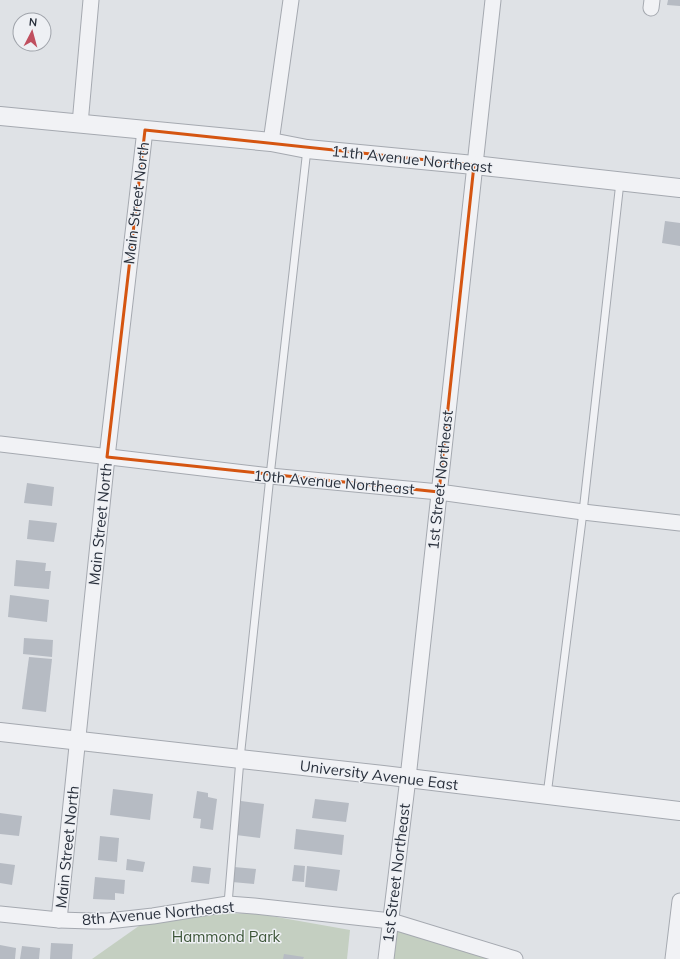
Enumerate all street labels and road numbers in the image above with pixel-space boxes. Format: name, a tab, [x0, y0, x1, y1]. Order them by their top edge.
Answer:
street label: Main Street North	[119, 141, 153, 265]
street label: 11th Avenue Northeast	[331, 141, 493, 177]
street label: 1st Street Northeast	[423, 409, 457, 551]
street label: Main Street North	[84, 462, 116, 586]
street label: 10th Avenue Northeast	[253, 465, 415, 499]
street label: University Avenue East	[299, 756, 459, 794]
street label: Main Street North	[51, 785, 83, 909]
street label: 1st Street Northeast	[378, 802, 414, 944]
street label: 8th Avenue Northeast	[81, 897, 235, 929]

